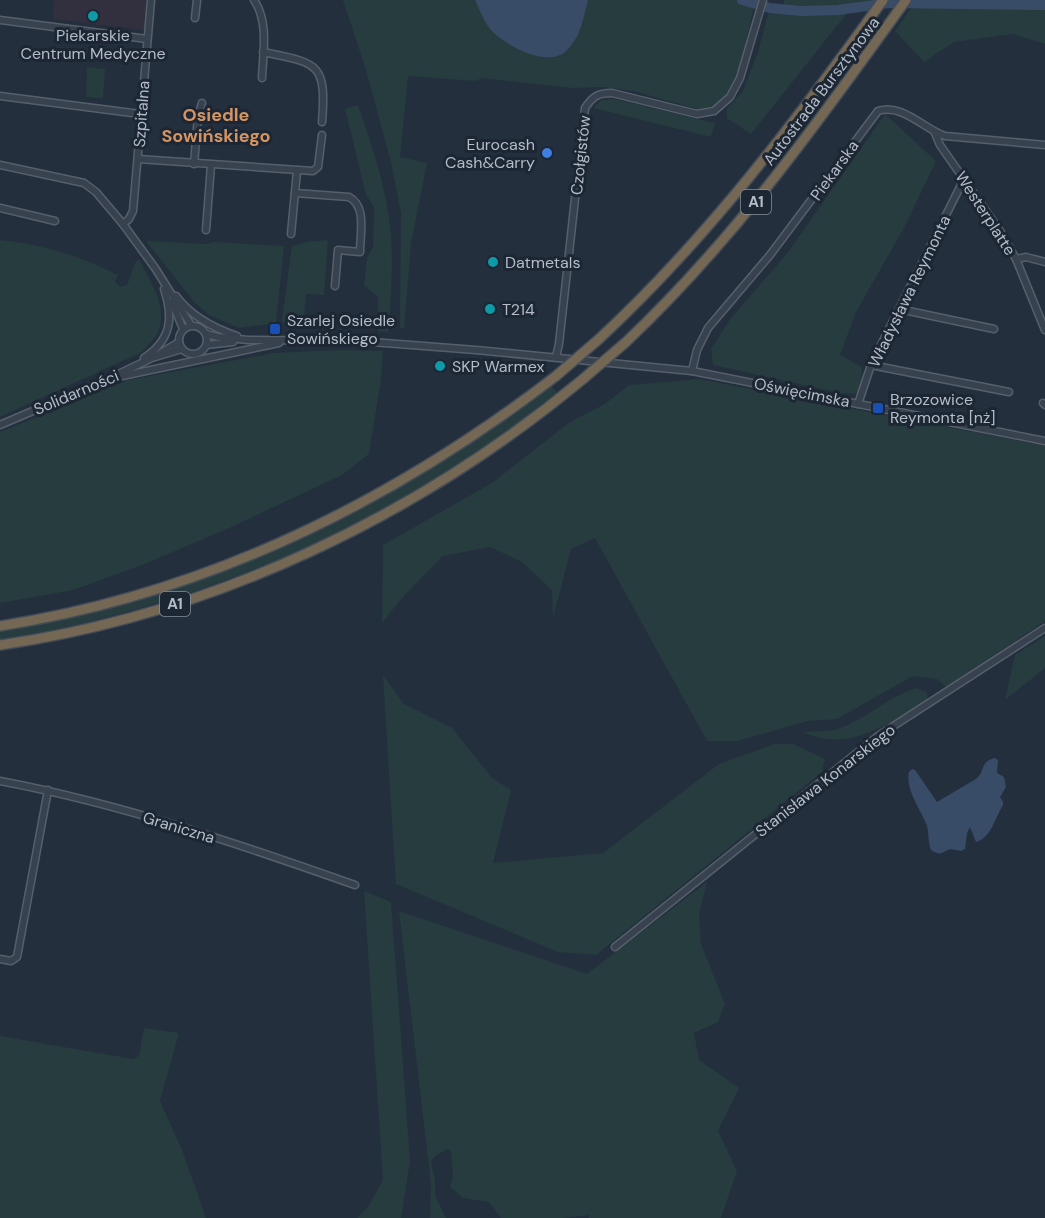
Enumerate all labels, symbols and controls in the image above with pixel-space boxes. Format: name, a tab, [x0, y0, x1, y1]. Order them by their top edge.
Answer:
marker: Piekarskie Centrum Medyczne	[86, 9, 100, 23]
street label: Autostrada Bursztynowa	[759, 13, 884, 170]
place label: Piekarskie Centrum Medyczne	[20, 25, 166, 64]
street label: Szpitalna	[129, 80, 154, 148]
district label: Osiedle Sowińskiego	[161, 103, 271, 148]
street label: Czołgistów	[566, 114, 595, 196]
place label: Eurocash Cash&Carry	[445, 134, 535, 173]
street label: Piekarska	[805, 136, 863, 205]
marker: Eurocash Cash&Carry	[540, 146, 554, 160]
street label: Westerplatte	[951, 167, 1021, 259]
road number: A1	[741, 190, 771, 214]
street label: Władysława Reymonta	[863, 212, 955, 371]
place label: Datmetals	[505, 252, 580, 273]
marker: Datmetals	[486, 255, 500, 269]
place label: T214	[502, 299, 535, 320]
marker: T214	[483, 302, 497, 316]
place label: Szarlej Osiedle Sowińskiego	[287, 310, 395, 349]
marker: Szarlej Osiedle Sowińskiego	[268, 322, 282, 336]
place label: SKP Warmex	[452, 356, 544, 377]
marker: SKP Warmex	[433, 359, 447, 373]
street label: Solidarności	[30, 365, 122, 420]
street label: Oświęcimska	[752, 373, 852, 412]
place label: Brzozowice Reymonta [nż]	[890, 389, 995, 428]
marker: Brzozowice Reymonta [nż]	[871, 401, 885, 415]
road number: A1	[160, 592, 190, 616]
street label: Stanisława Konarskiego	[751, 719, 900, 842]
street label: Graniczna	[140, 807, 217, 848]

